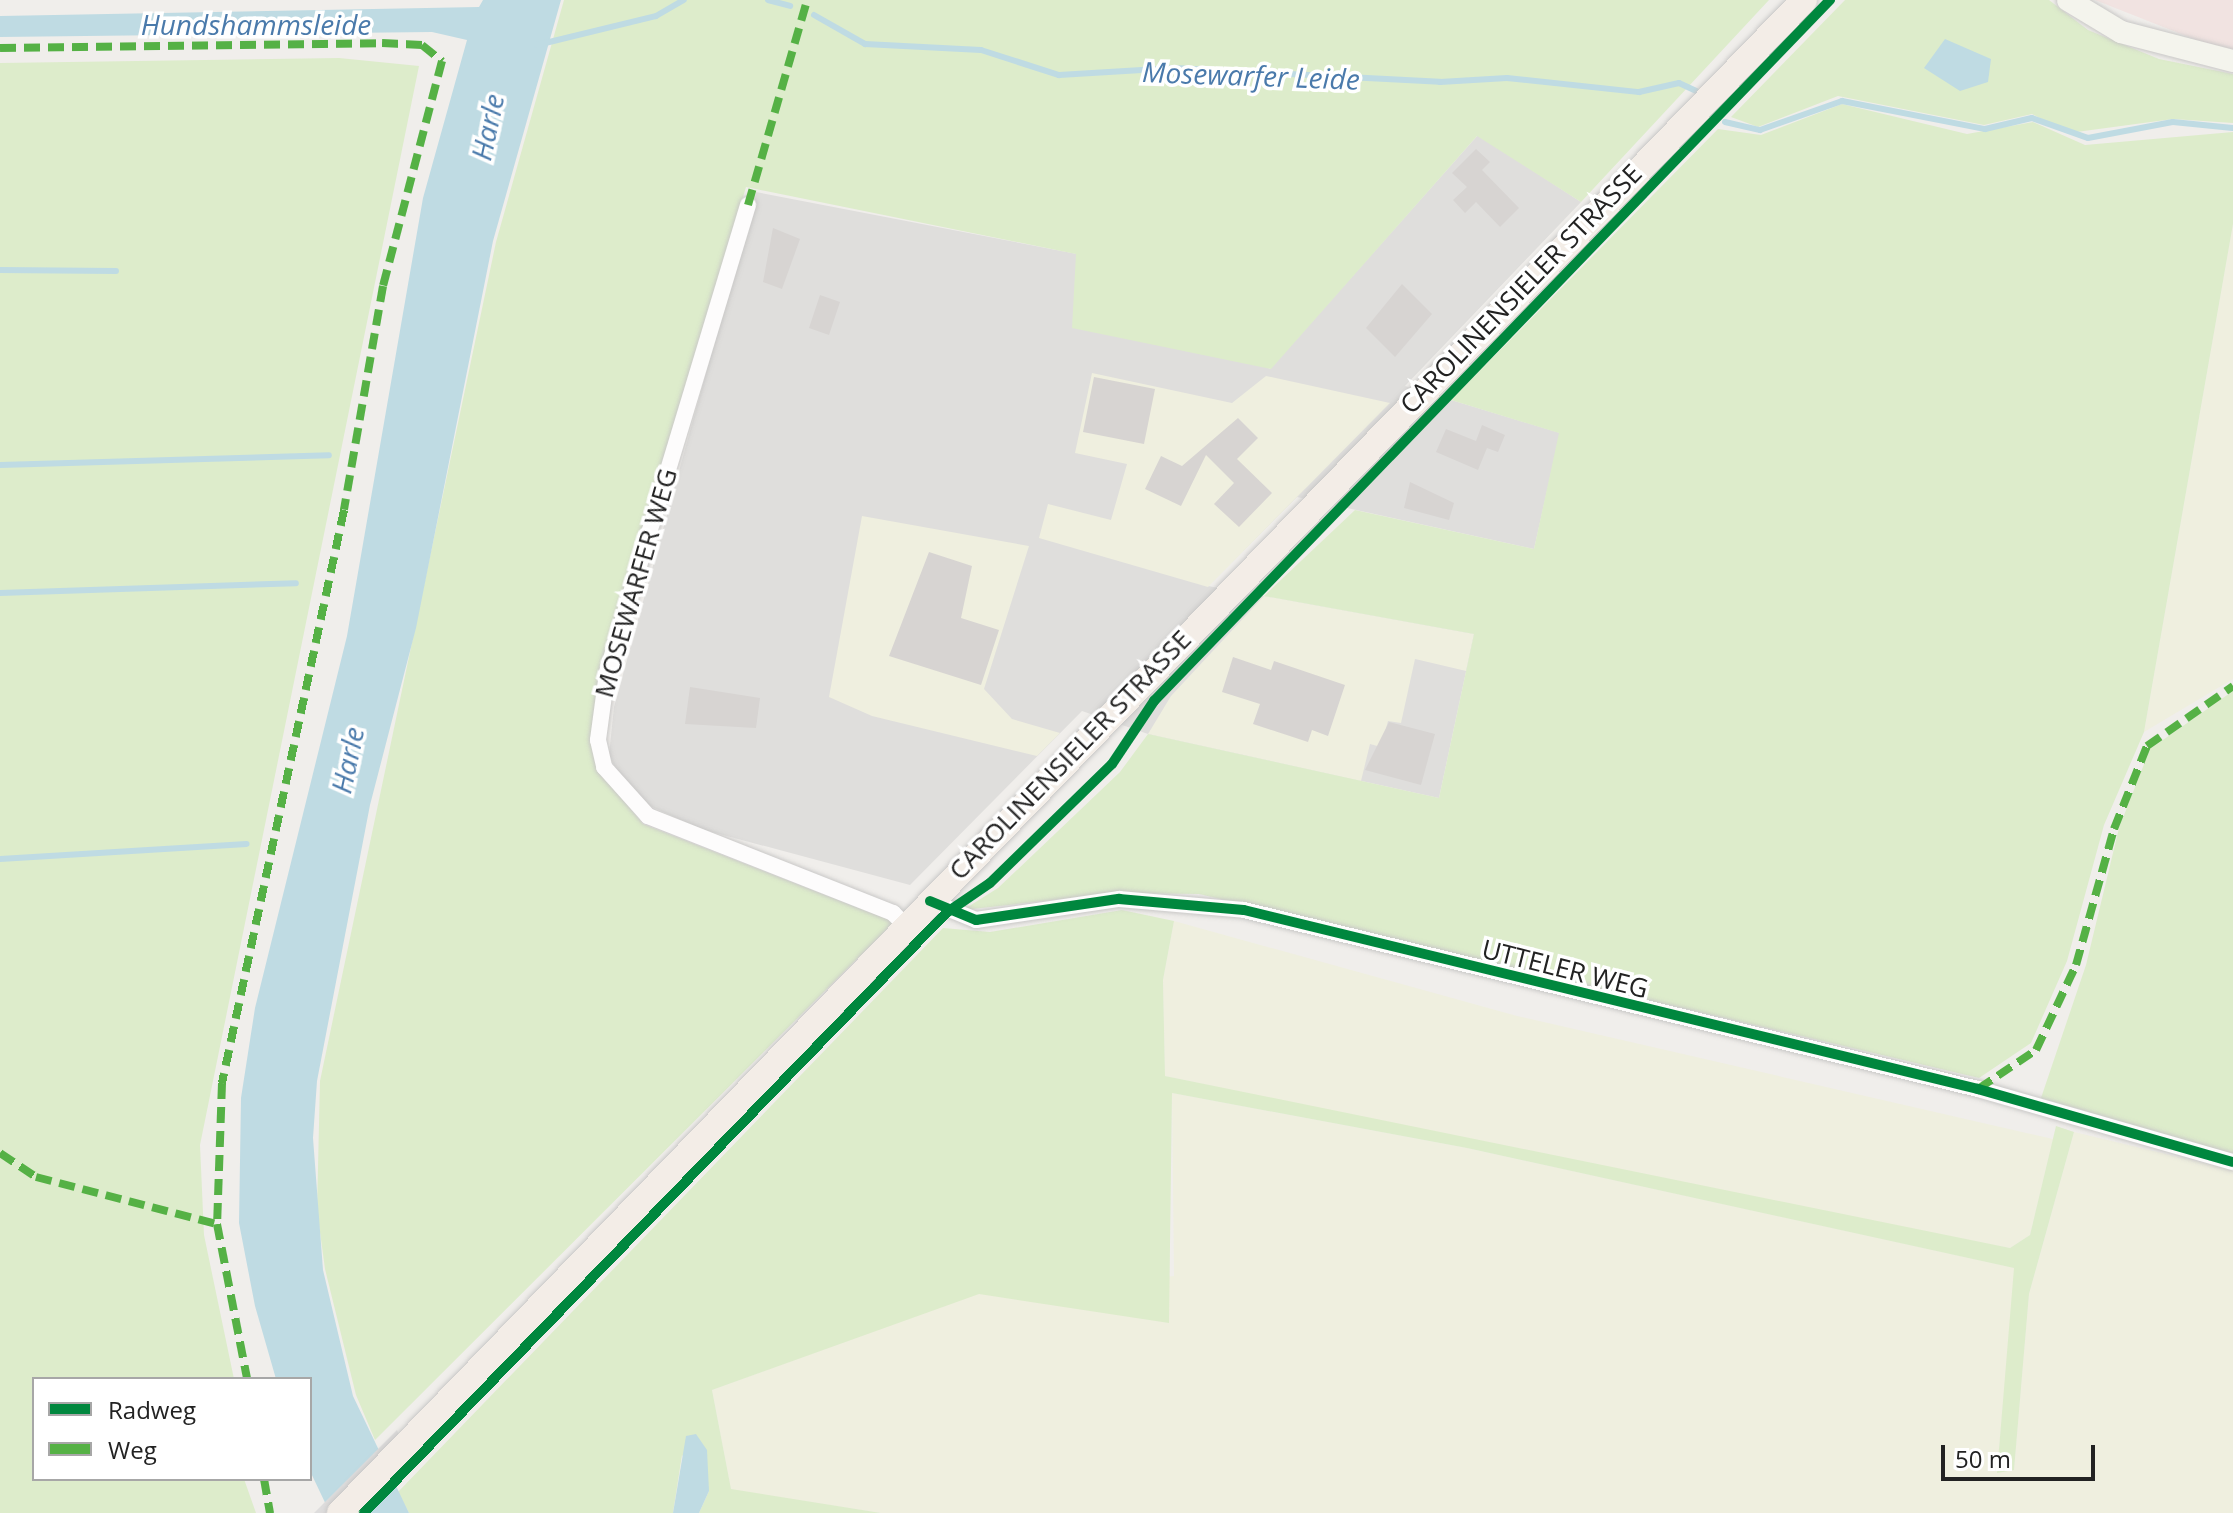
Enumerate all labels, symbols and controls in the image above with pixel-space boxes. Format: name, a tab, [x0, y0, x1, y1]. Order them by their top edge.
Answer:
water label: Hundshammsleide	[141, 7, 371, 41]
water label: Mosewarfer Leide	[1142, 54, 1360, 96]
water label: Harle	[464, 91, 510, 163]
street label: CAROLINENSIELER STRASSE	[1394, 158, 1648, 420]
street label: MOSEWARFER WEG	[588, 465, 684, 701]
street label: CAROLINENSIELER STRASSE	[943, 624, 1197, 886]
water label: Harle	[324, 724, 370, 796]
street label: UTTELER WEG	[1479, 933, 1651, 1005]
legend	[32, 1377, 312, 1481]
text: Radweg	[108, 1393, 196, 1426]
scale bar	[1945, 1429, 2099, 1479]
text: Weg	[108, 1433, 157, 1466]
text: 50 m	[1955, 1442, 2011, 1475]

